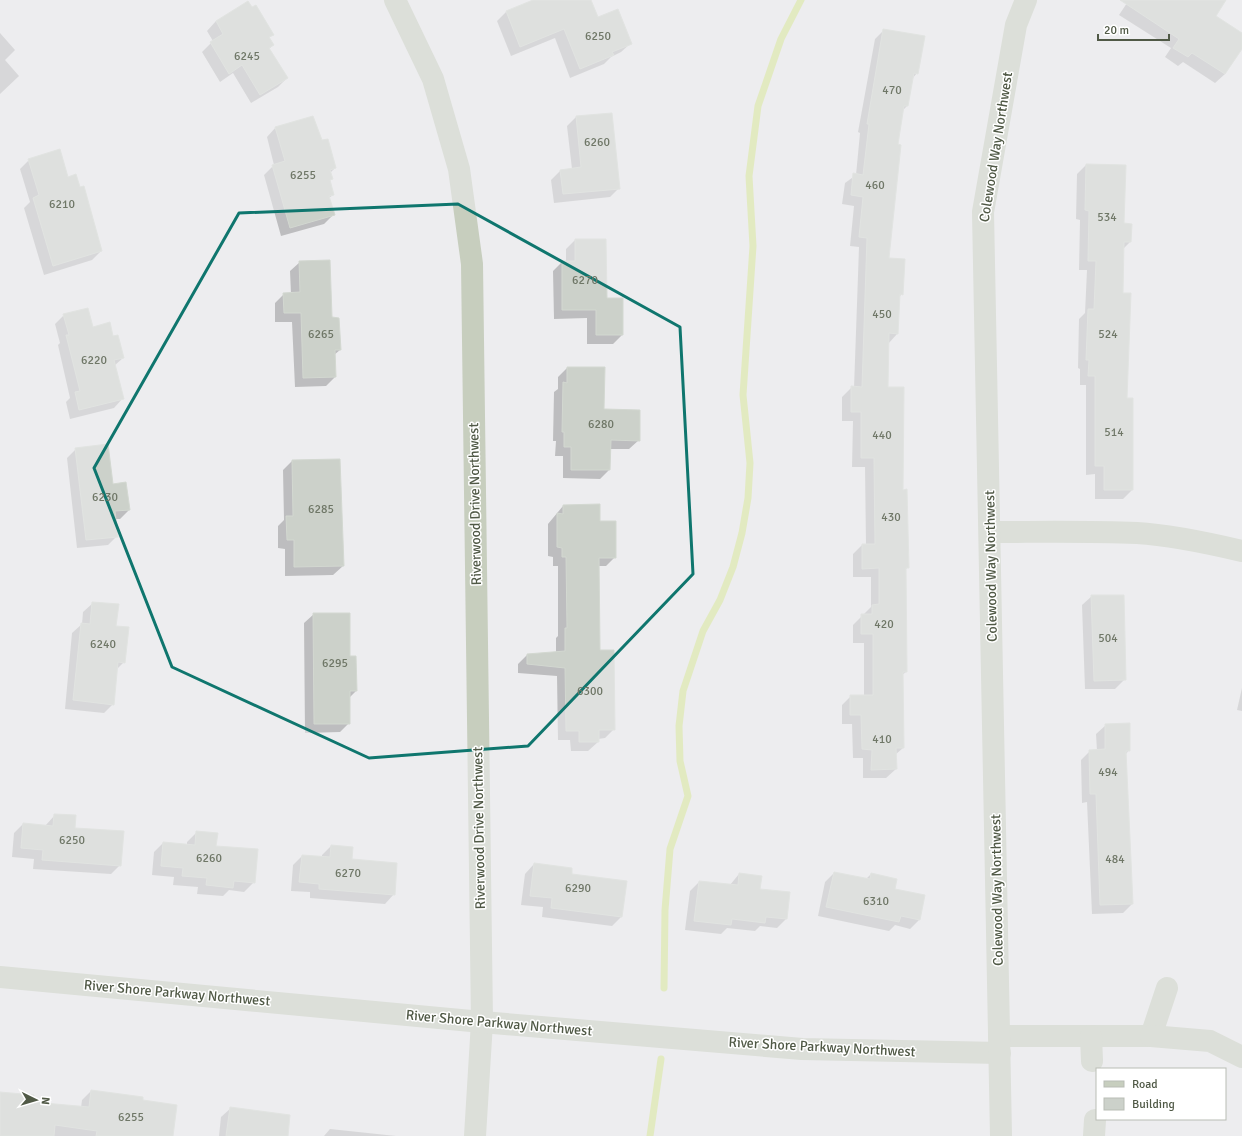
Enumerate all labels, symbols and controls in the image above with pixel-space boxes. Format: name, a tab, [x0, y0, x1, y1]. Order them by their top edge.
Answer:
scale bar	[1098, 16, 1169, 42]
text: 20 m	[1104, 23, 1129, 38]
house number: 6250	[585, 29, 611, 44]
house number: 6245	[234, 49, 260, 64]
street label: Colewood Way Northwest	[976, 71, 1016, 223]
house number: 470	[882, 83, 902, 98]
house number: 6260	[584, 135, 610, 150]
house number: 6255	[290, 168, 316, 183]
house number: 460	[865, 178, 885, 193]
house number: 6210	[49, 197, 75, 212]
house number: 534	[1097, 210, 1117, 225]
house number: 6270	[572, 273, 598, 288]
house number: 450	[872, 307, 892, 322]
house number: 6265	[308, 327, 334, 342]
house number: 524	[1098, 327, 1118, 342]
house number: 6220	[81, 353, 107, 368]
house number: 6280	[588, 417, 614, 432]
street label: Riverwood Drive Northwest	[465, 422, 485, 585]
house number: 514	[1104, 425, 1124, 440]
house number: 440	[872, 428, 892, 443]
house number: 6230	[92, 490, 118, 505]
street label: Colewood Way Northwest	[981, 490, 1001, 642]
house number: 6285	[308, 502, 334, 517]
house number: 430	[881, 510, 901, 525]
house number: 420	[874, 617, 894, 632]
house number: 504	[1098, 631, 1118, 646]
house number: 6240	[90, 637, 116, 652]
house number: 6295	[322, 656, 348, 671]
house number: 6300	[577, 684, 603, 699]
house number: 410	[872, 732, 892, 747]
street label: Riverwood Drive Northwest	[469, 746, 489, 909]
house number: 494	[1098, 765, 1118, 780]
street label: Colewood Way Northwest	[987, 814, 1007, 966]
house number: 6250	[59, 833, 85, 848]
house number: 6260	[196, 851, 222, 866]
house number: 484	[1105, 852, 1125, 867]
house number: 6270	[335, 866, 361, 881]
house number: 6290	[565, 881, 591, 896]
house number: 6310	[863, 894, 889, 909]
street label: River Shore Parkway Northwest	[83, 976, 271, 1010]
street label: River Shore Parkway Northwest	[405, 1006, 593, 1040]
street label: River Shore Parkway Northwest	[728, 1034, 916, 1060]
legend	[1096, 1068, 1226, 1120]
text: Road	[1132, 1077, 1158, 1092]
north arrow	[16, 1080, 56, 1120]
text: N	[39, 1096, 52, 1105]
text: Building	[1132, 1097, 1175, 1112]
house number: 6255	[118, 1110, 144, 1125]

